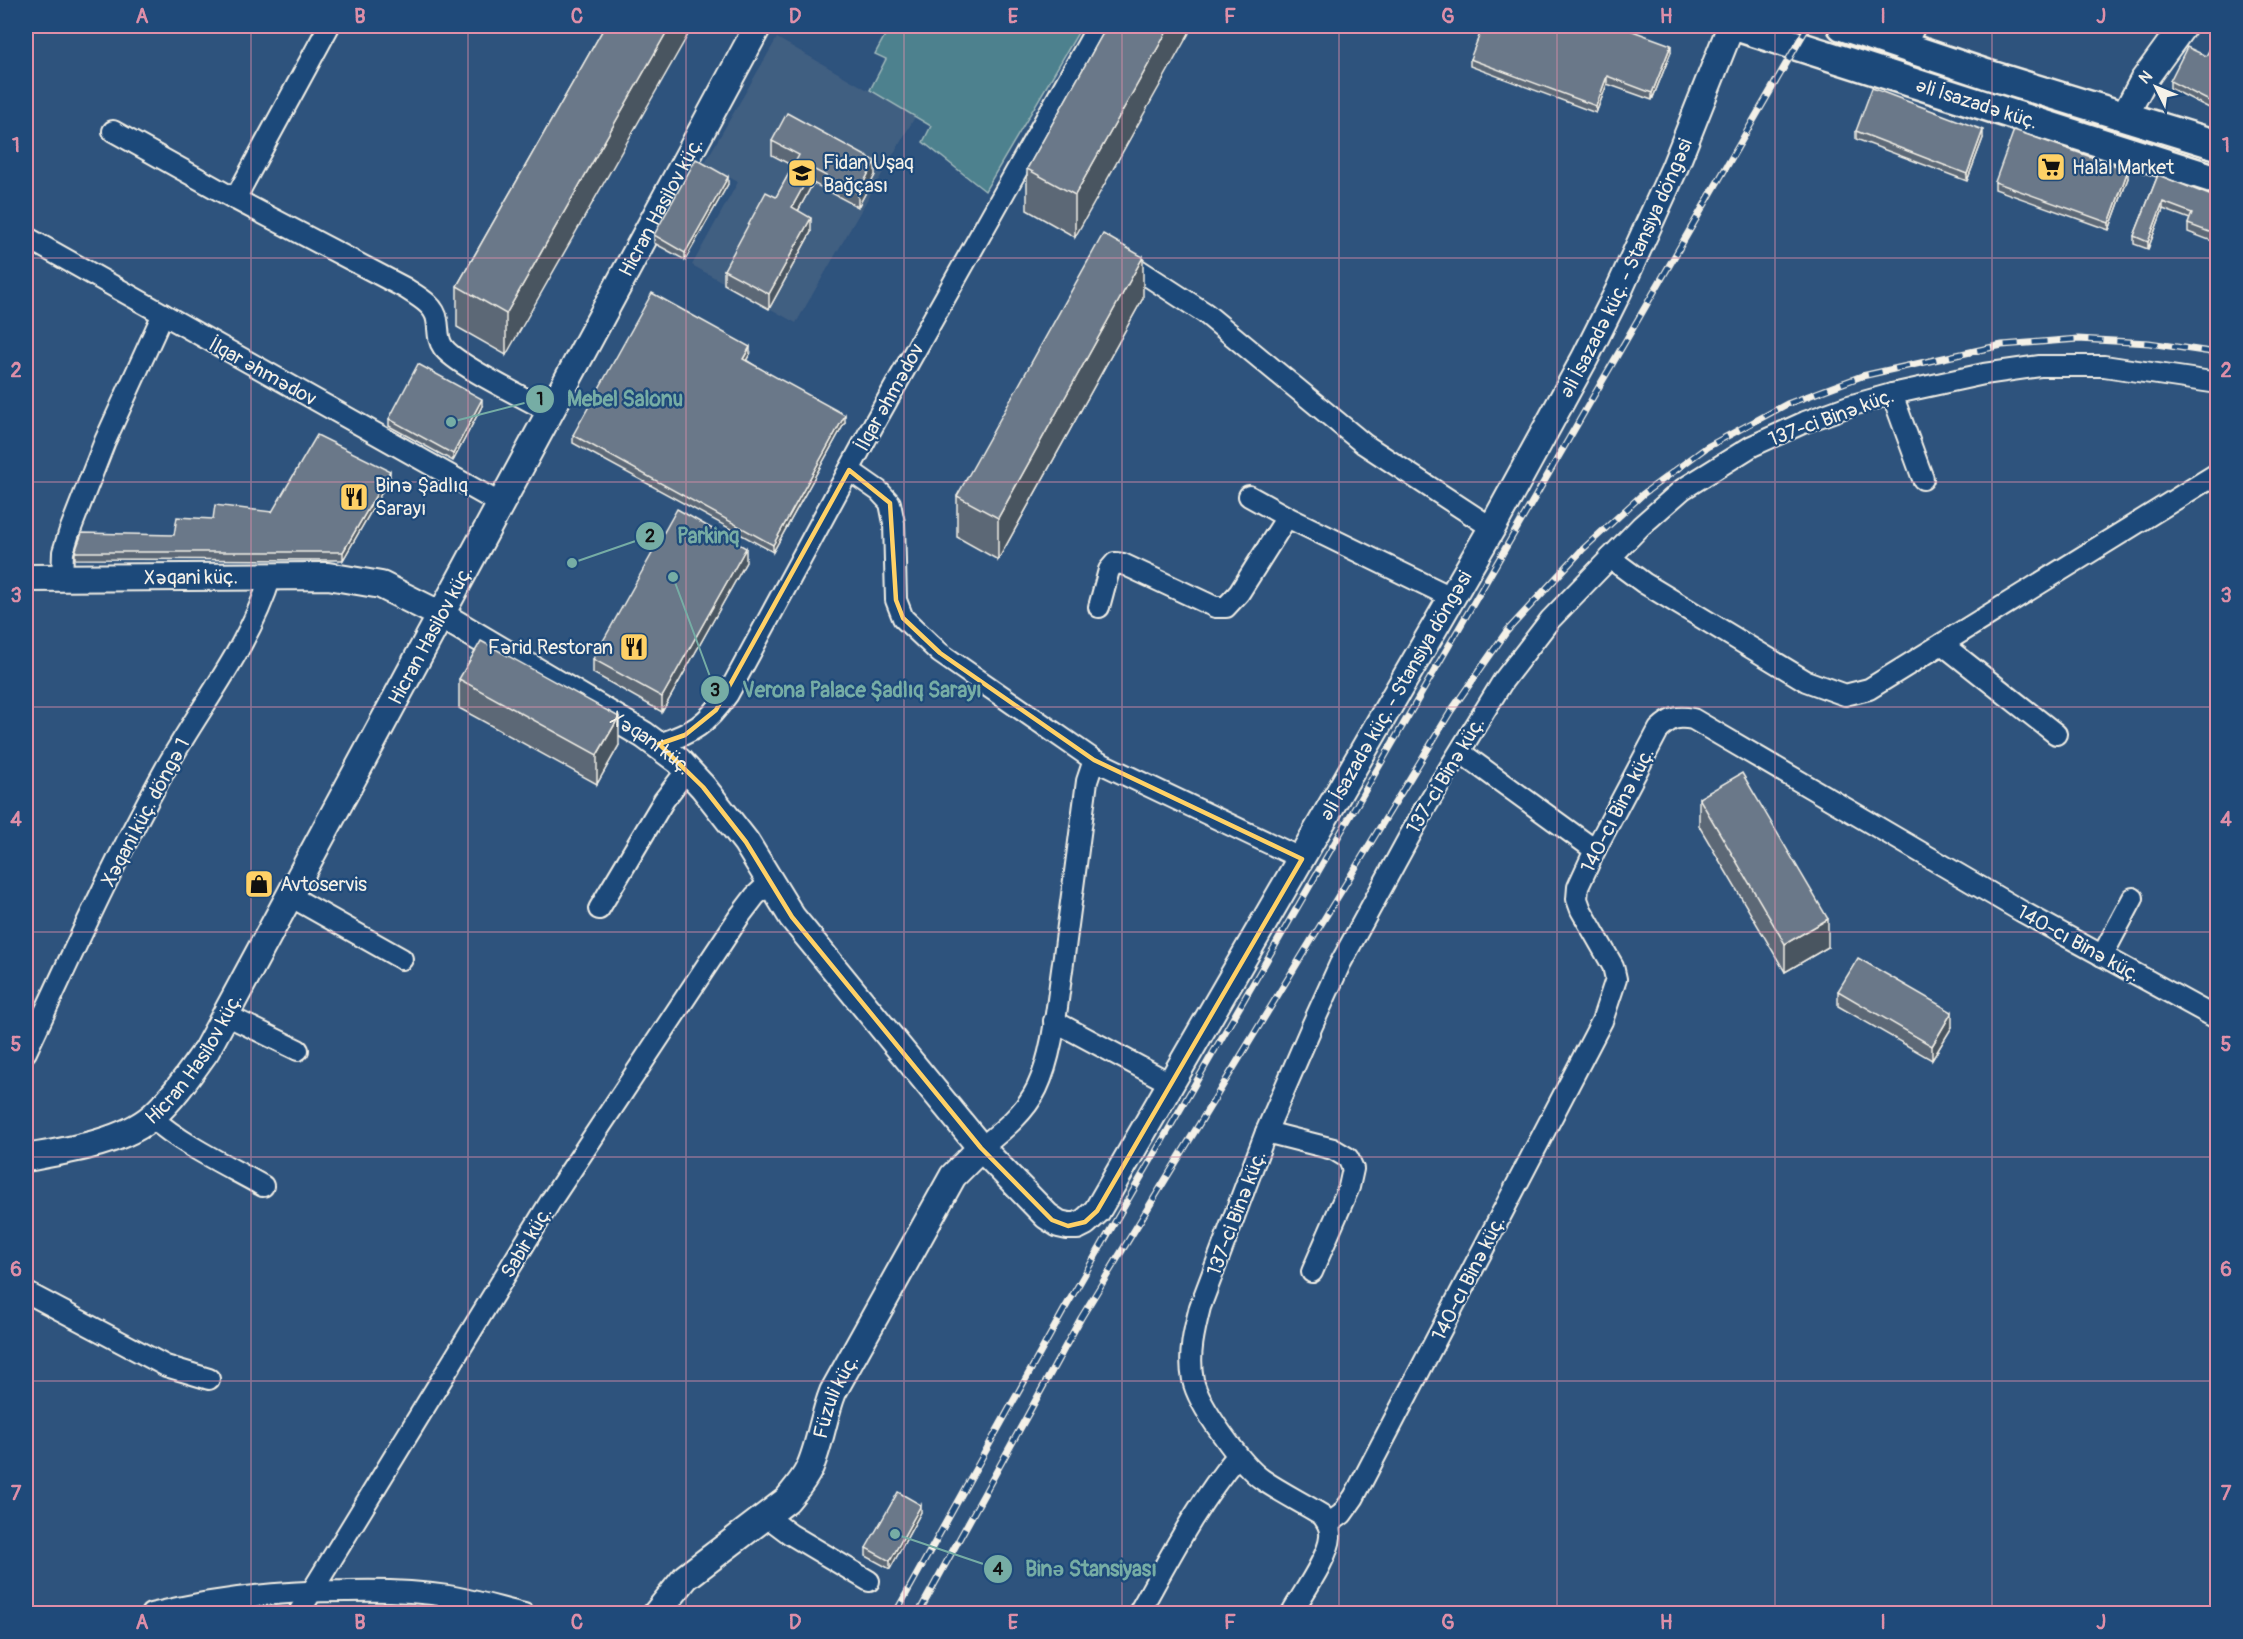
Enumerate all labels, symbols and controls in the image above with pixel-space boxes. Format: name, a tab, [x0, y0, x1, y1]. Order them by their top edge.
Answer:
text: A	[136, 4, 149, 29]
text: B	[354, 4, 366, 29]
text: C	[571, 4, 583, 29]
text: D	[789, 4, 802, 29]
text: E	[1008, 4, 1019, 29]
text: F	[1224, 4, 1236, 29]
text: G	[1441, 4, 1455, 29]
text: H	[1660, 4, 1673, 29]
text: I	[1880, 4, 1886, 29]
text: J	[2096, 4, 2106, 29]
north arrow	[2126, 57, 2186, 117]
text: N	[2135, 67, 2157, 88]
street label: Əli İsazadə küç.	[1913, 72, 2041, 135]
text: 1	[12, 133, 20, 158]
street label: Hicran Hasilov küç.	[613, 133, 709, 281]
text: 1	[2222, 133, 2230, 158]
street label: Əli İsazadə küç. - Stansiya döngəsi	[1554, 135, 1698, 402]
place label: Fidan Uşaq Bağçası	[823, 150, 914, 198]
supermarket icon: Halal Market	[2035, 151, 2067, 183]
place label: Halal Market	[2072, 155, 2175, 180]
school or university icon: Fidan Uşaq Bağçası	[786, 157, 818, 189]
street label: İlqar Əhmədov	[204, 332, 321, 411]
street label: İlqar Əhmədov	[850, 339, 929, 456]
text: 2	[10, 358, 22, 383]
text: 2	[2220, 358, 2232, 383]
callout: Mebel Salonu	[525, 379, 695, 418]
street label: 137-ci Binə küç.	[1765, 383, 1897, 452]
text: Mebel Salonu	[567, 386, 683, 413]
text: 1	[536, 388, 544, 411]
place label: Binə Şadlıq Sarayı	[375, 473, 468, 521]
restaurant icon: Binə Şadlıq Sarayı	[338, 481, 370, 513]
callout: Parkinq	[635, 516, 751, 555]
text: Parkinq	[677, 523, 739, 550]
text: 2	[645, 525, 655, 548]
street label: Hicran Hasilov küç.	[383, 561, 478, 709]
street label: Xəqani küç.	[144, 565, 238, 590]
street label: Əli İsazadə küç. - Stansiya döngəsi	[1313, 566, 1478, 825]
text: 3	[10, 583, 22, 608]
text: 3	[2220, 583, 2232, 608]
restaurant icon: Fərid Restoran	[618, 631, 650, 663]
place label: Fərid Restoran	[488, 635, 613, 660]
callout: Verona Palace Şadlıq Sarayı	[700, 671, 993, 710]
text: Verona Palace Şadlıq Sarayı	[742, 677, 982, 704]
text: 3	[710, 679, 720, 702]
street label: Xəqani küç.	[606, 706, 697, 780]
street label: 137-ci Binə küç.	[1401, 712, 1490, 838]
street label: Xəqani küç. döngə 1	[96, 734, 195, 891]
street label: 140-cı Binə küç.	[1575, 743, 1660, 877]
text: 4	[10, 807, 22, 832]
text: 4	[2220, 807, 2232, 832]
shop icon: Avtoservis	[243, 868, 275, 900]
place label: Avtoservis	[280, 872, 367, 897]
street label: 140-cı Binə küç.	[2013, 899, 2145, 988]
street label: Hicran Hasilov küç.	[140, 989, 248, 1130]
text: 5	[11, 1032, 22, 1057]
text: 5	[2221, 1032, 2232, 1057]
street label: 137-ci Binə küç.	[1201, 1147, 1272, 1279]
street label: Sabir küç.	[495, 1202, 558, 1283]
street label: 140-cı Binə küç.	[1426, 1211, 1511, 1345]
text: 6	[10, 1257, 22, 1282]
text: 6	[2220, 1257, 2232, 1282]
street label: Füzuli küç.	[808, 1350, 864, 1441]
text: 7	[11, 1481, 22, 1506]
text: 7	[2221, 1481, 2232, 1506]
callout: Binǝ Stansiyası	[983, 1549, 1169, 1588]
text: Binǝ Stansiyası	[1025, 1556, 1157, 1583]
text: 4	[993, 1558, 1004, 1581]
text: A	[136, 1610, 149, 1635]
text: B	[354, 1610, 366, 1635]
text: C	[571, 1610, 583, 1635]
text: D	[789, 1610, 802, 1635]
text: E	[1008, 1610, 1019, 1635]
text: F	[1224, 1610, 1236, 1635]
text: G	[1441, 1610, 1455, 1635]
text: H	[1660, 1610, 1673, 1635]
text: I	[1880, 1610, 1886, 1635]
text: J	[2096, 1610, 2106, 1635]

